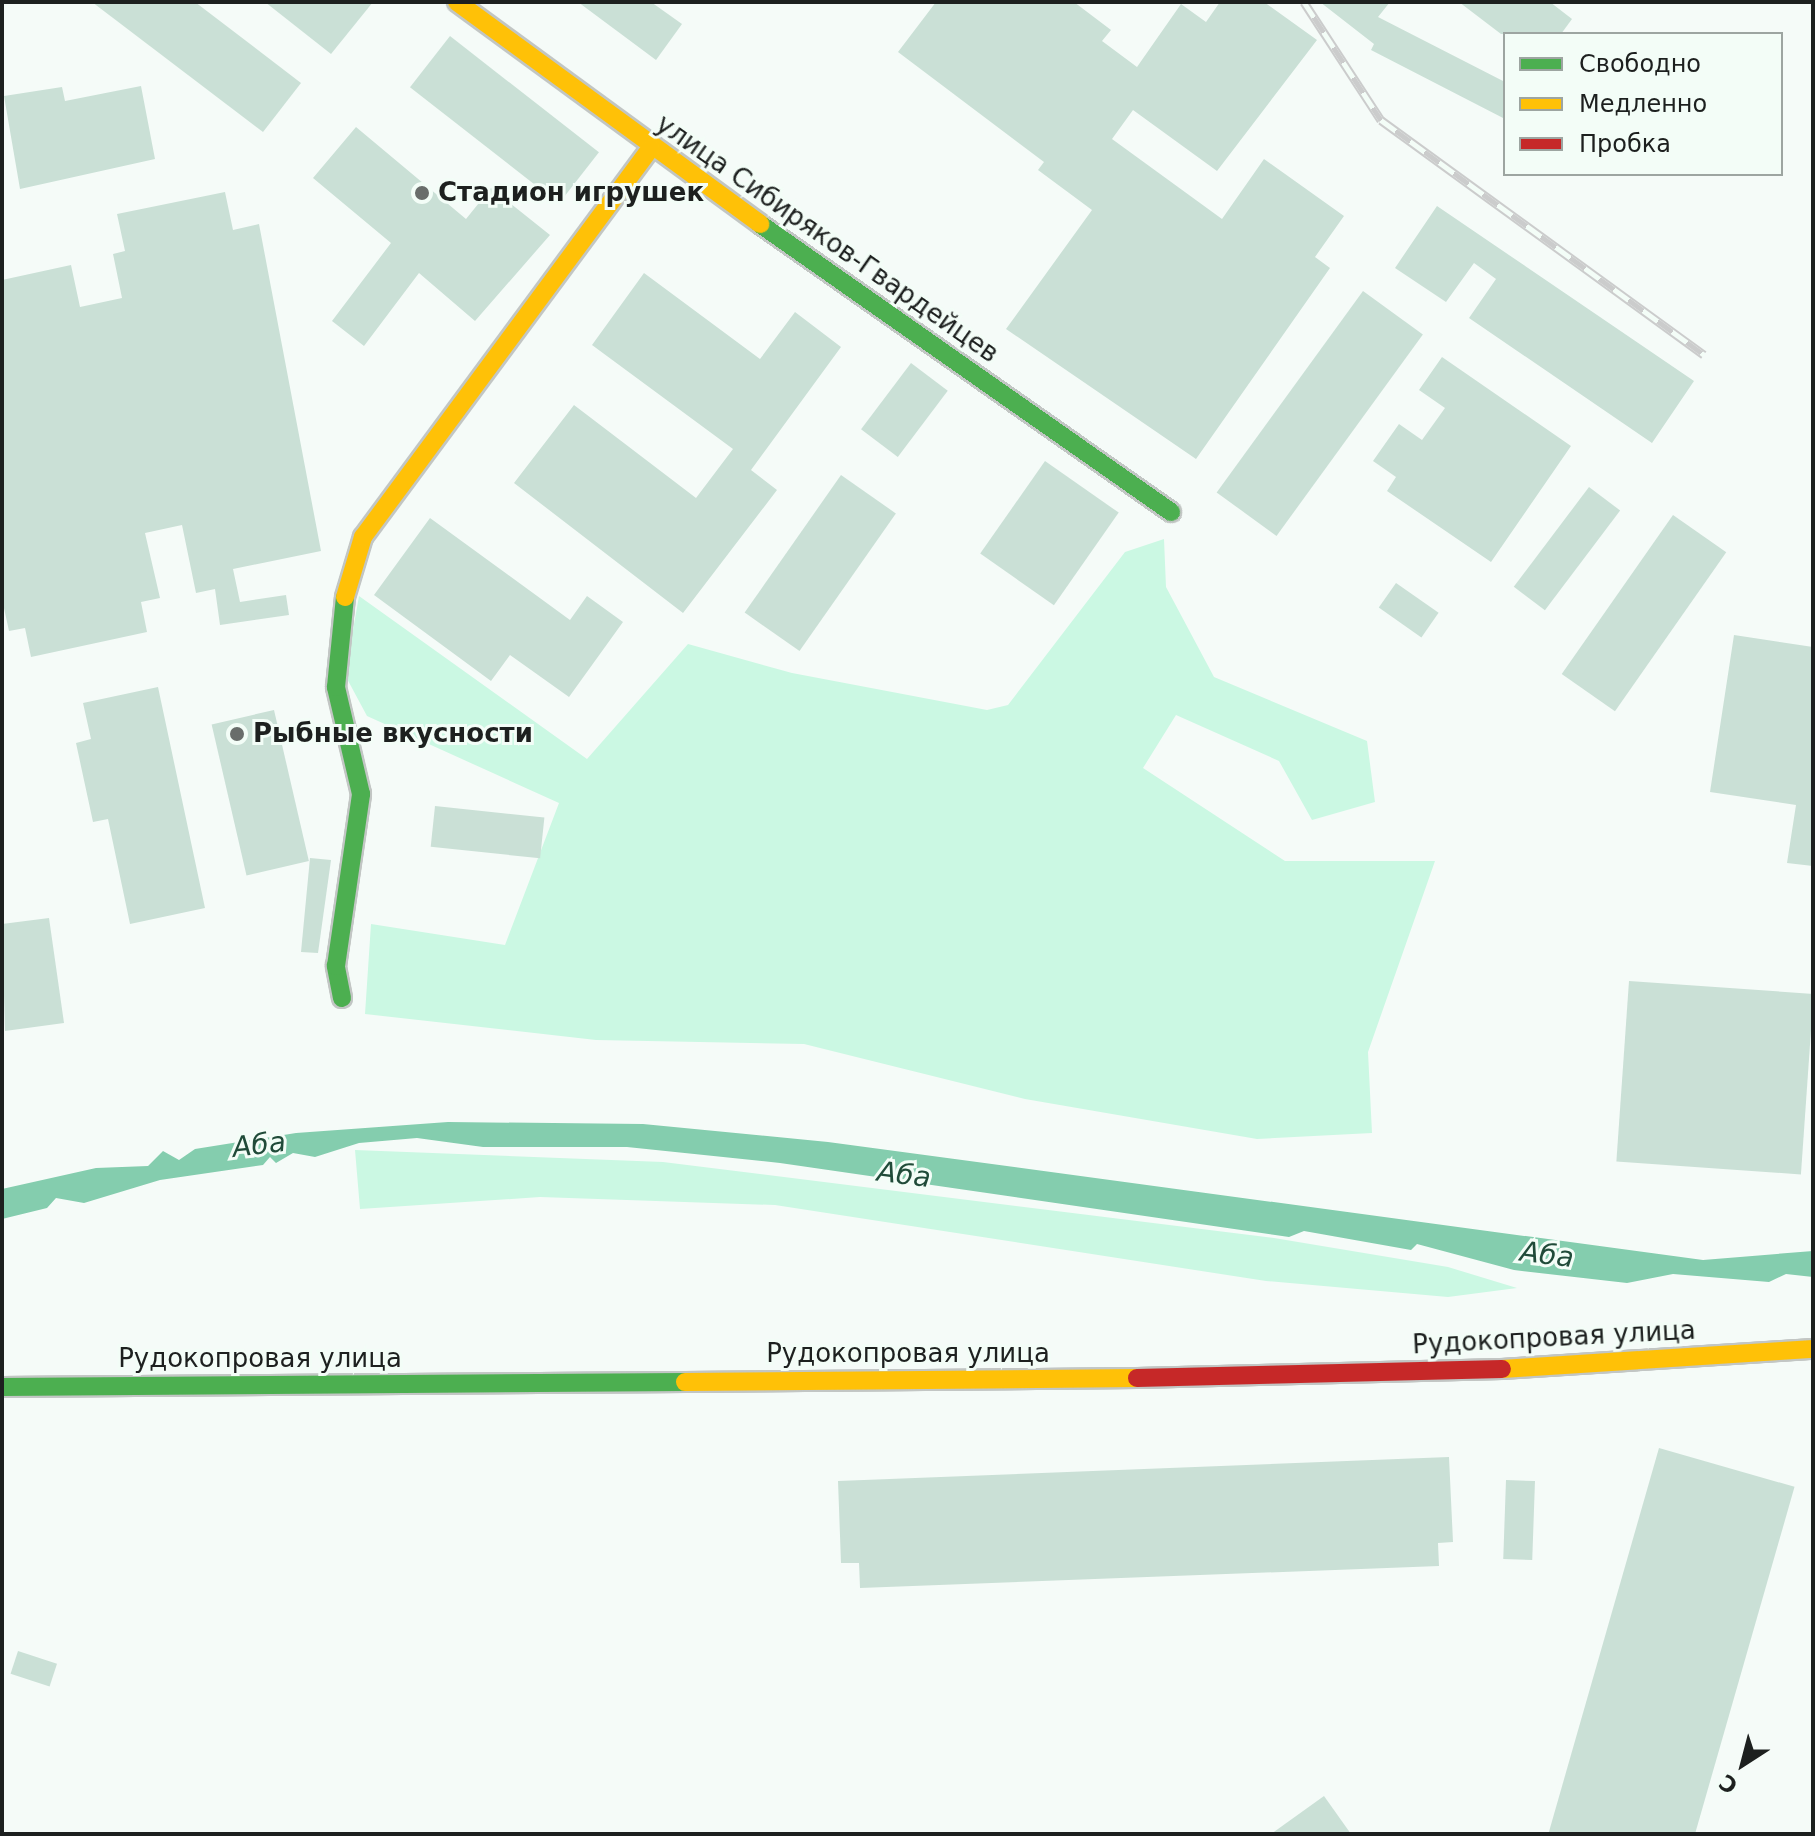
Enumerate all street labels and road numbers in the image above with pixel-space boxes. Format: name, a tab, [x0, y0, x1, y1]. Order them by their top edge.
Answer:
street label: улица Сибиряков-Гвардейцев	[650, 108, 1004, 370]
street label: Рудокопровая улица	[1412, 1315, 1696, 1361]
street label: Рудокопровая улица	[766, 1338, 1050, 1370]
street label: Рудокопровая улица	[118, 1343, 402, 1375]

